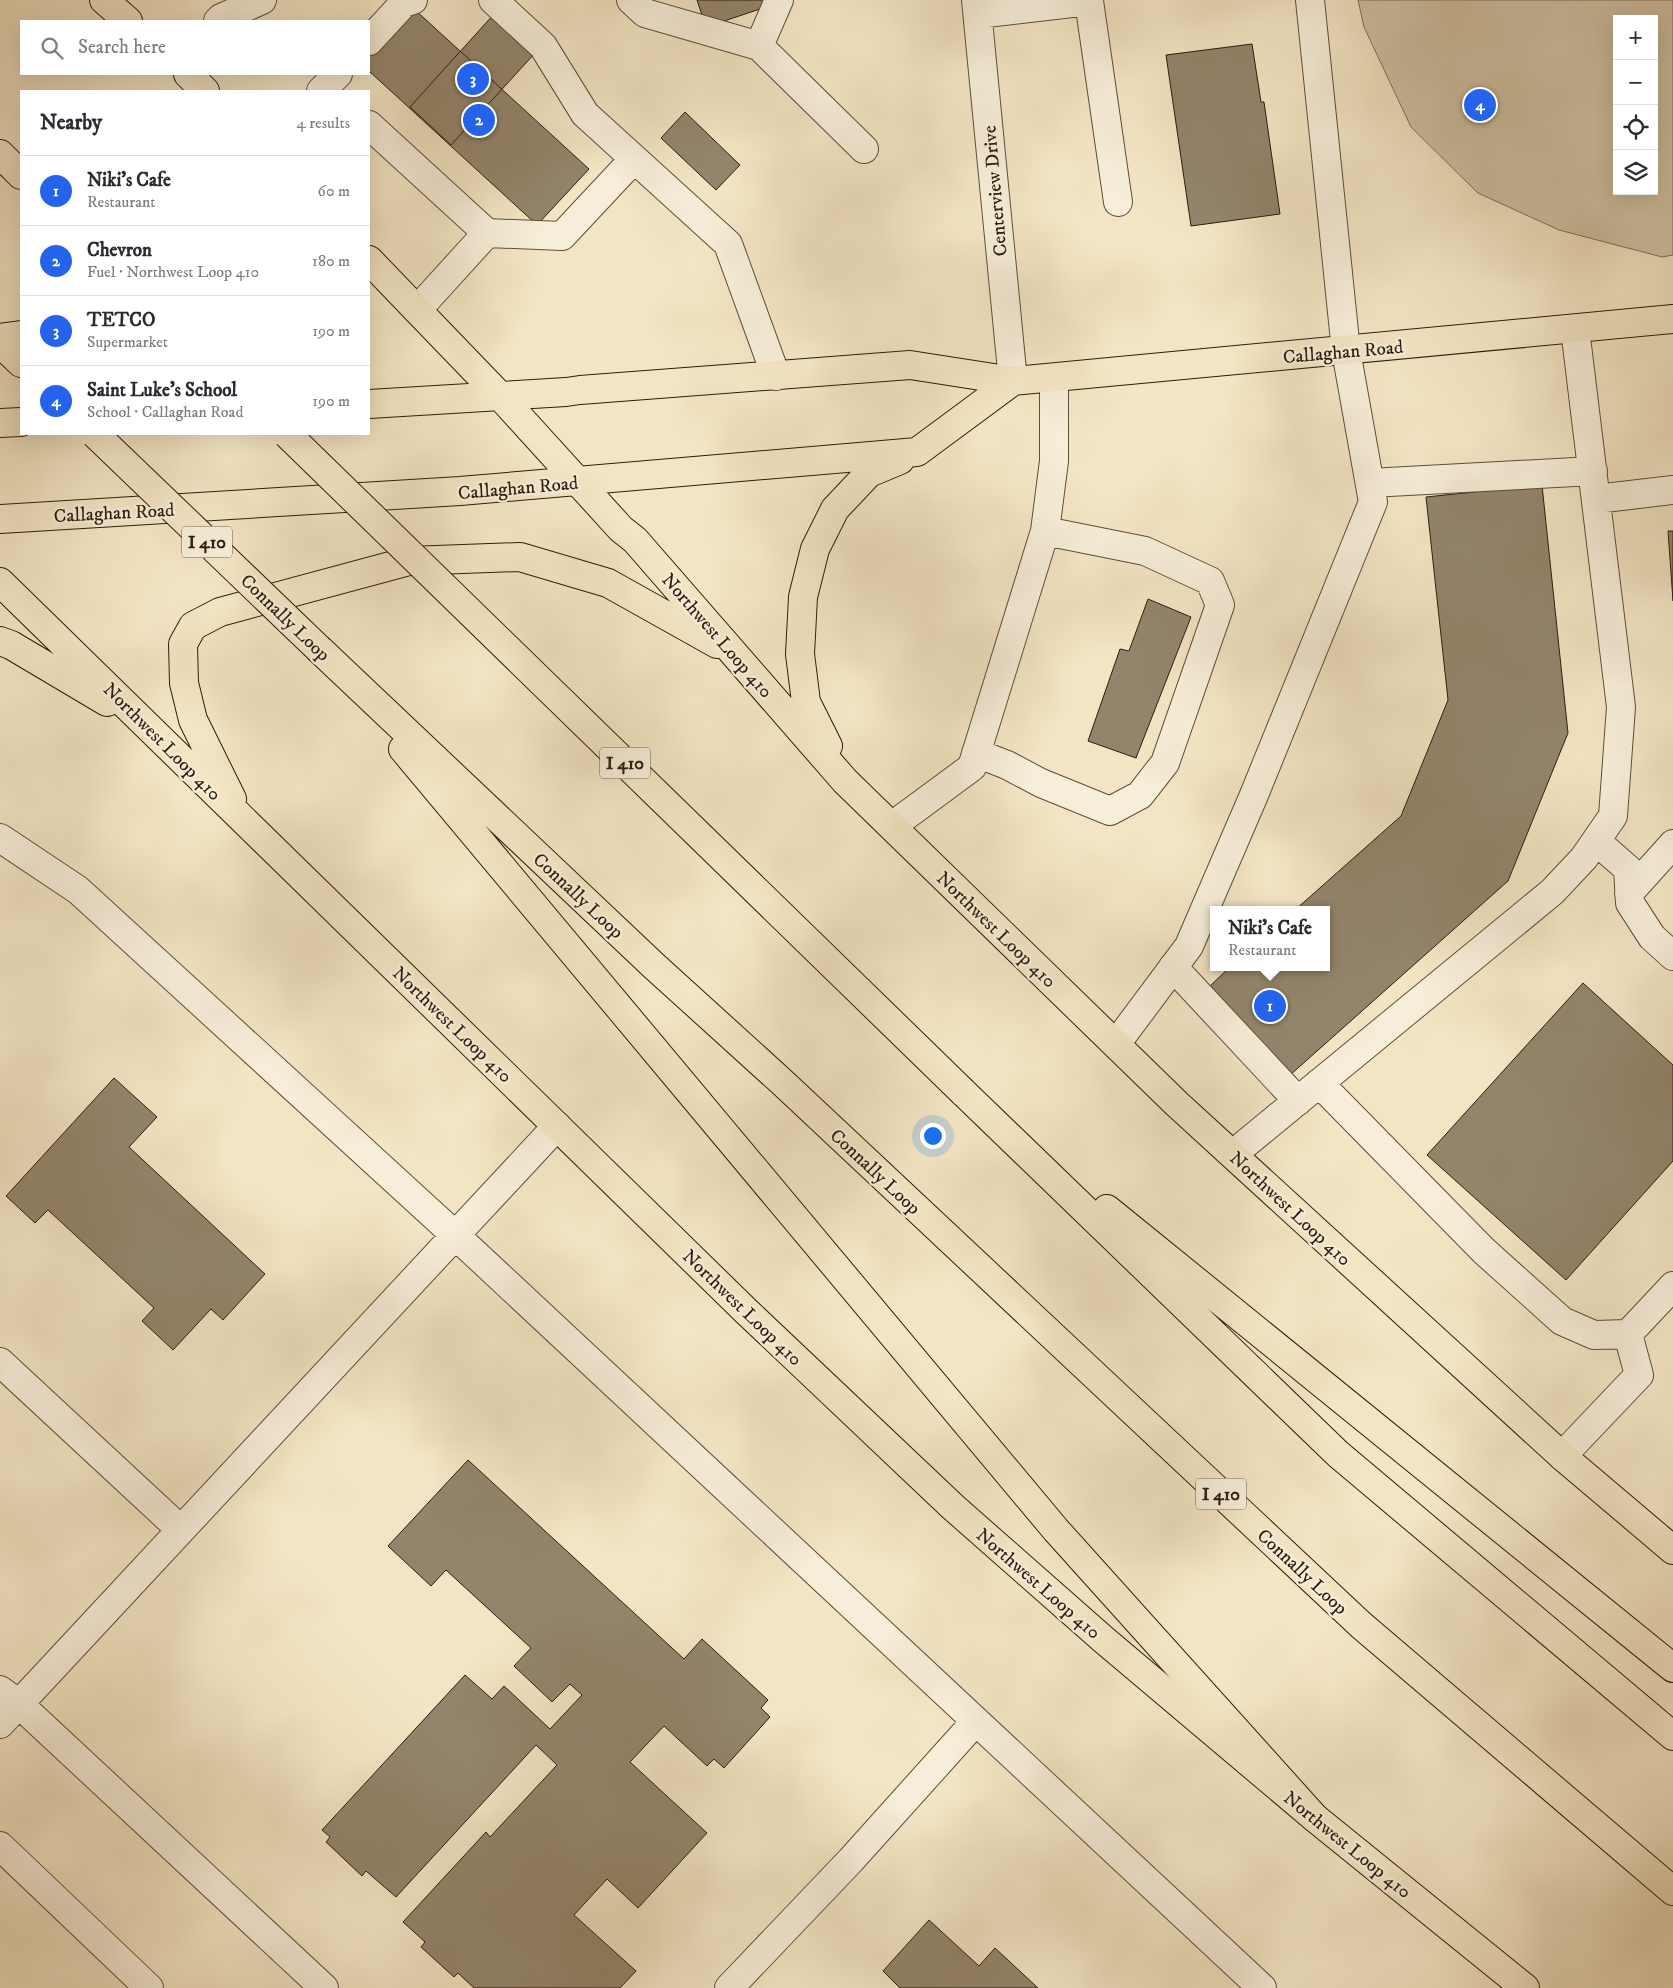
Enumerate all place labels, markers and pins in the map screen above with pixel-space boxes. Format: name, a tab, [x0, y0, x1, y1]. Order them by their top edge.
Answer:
pin: 3	[457, 60, 489, 98]
pin: 4	[1464, 86, 1496, 124]
pin: 2	[463, 101, 495, 139]
pin: 1	[1254, 987, 1286, 1025]

